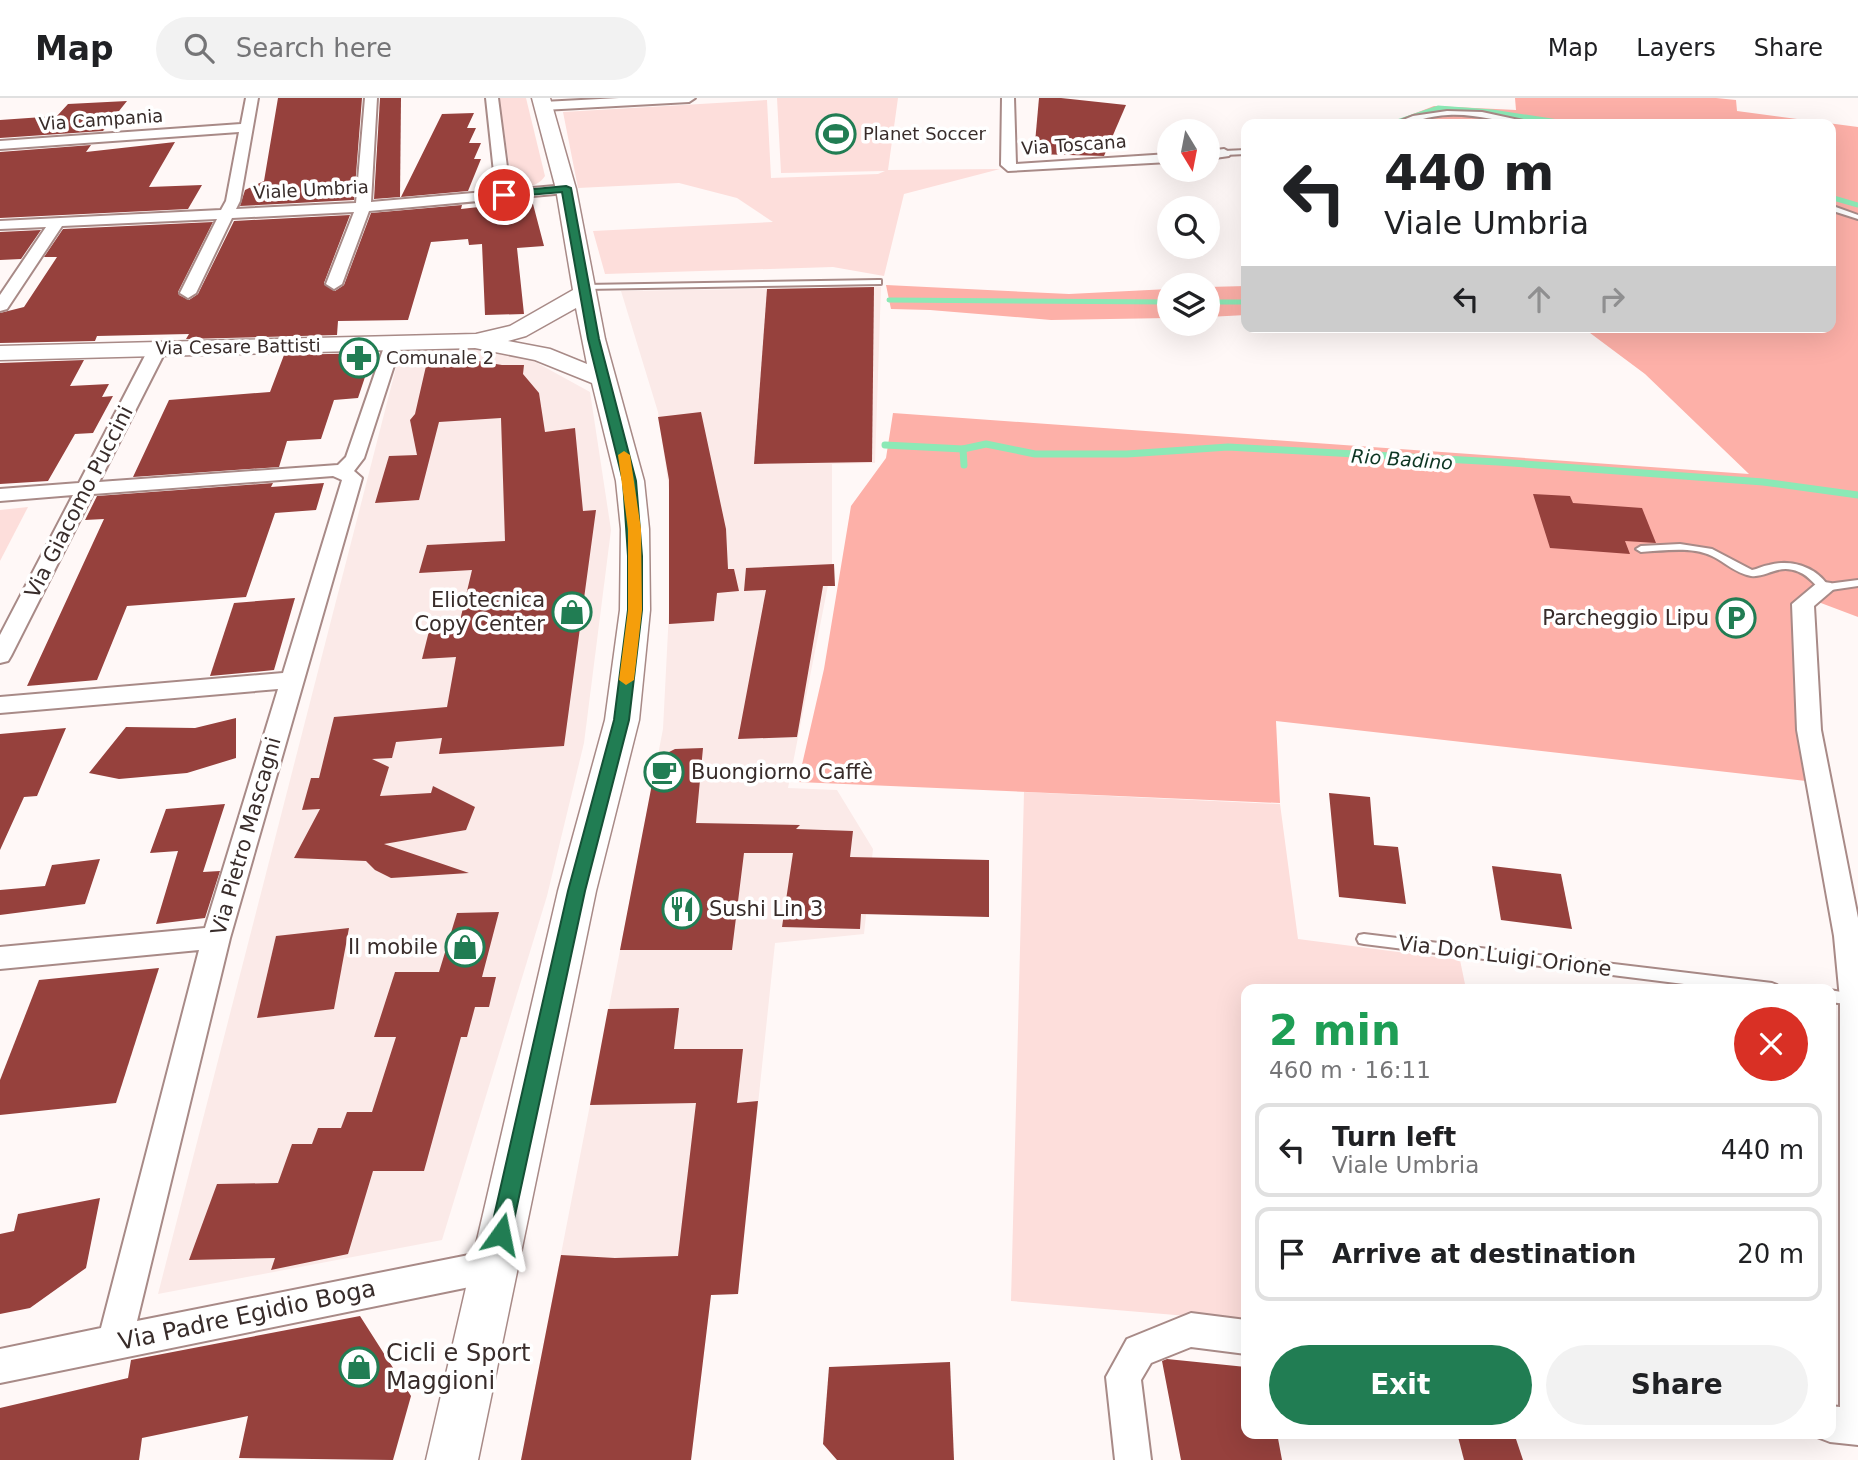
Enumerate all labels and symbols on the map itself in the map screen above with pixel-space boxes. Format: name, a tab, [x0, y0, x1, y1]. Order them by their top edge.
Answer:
street label: Via Campania	[38, 105, 164, 134]
sports icon: Planet Soccer	[815, 113, 857, 155]
north arrow	[1157, 119, 1220, 182]
place label: Planet Soccer	[863, 123, 986, 144]
street label: Via Toscana	[1021, 130, 1127, 159]
pin	[474, 165, 534, 225]
street label: Viale Umbria	[253, 176, 369, 203]
street label: Via Cesare Battisti	[155, 335, 321, 358]
pharmacy icon: Comunale 2	[338, 337, 380, 379]
place label: Comunale 2	[386, 347, 494, 368]
street label: Via Giacomo Puccini	[20, 402, 138, 602]
water label: Rio Badino	[1350, 444, 1454, 474]
place label: Eliotecnica Copy Center	[414, 588, 545, 636]
shop icon: Eliotecnica Copy Center	[551, 591, 593, 633]
parking icon: Parcheggio Lipu	[1715, 597, 1757, 639]
place label: Parcheggio Lipu	[1542, 606, 1709, 630]
street label: Via Pietro Mascagni	[206, 734, 286, 938]
cafe icon: Buongiorno Caffè	[643, 751, 685, 793]
place label: Buongiorno Caffè	[691, 760, 873, 784]
restaurant icon: Sushi Lin 3	[661, 888, 703, 930]
place label: Sushi Lin 3	[709, 897, 823, 921]
shop icon: Il mobile	[444, 926, 486, 968]
street label: Via Don Luigi Orione	[1397, 931, 1613, 981]
place label: Il mobile	[348, 935, 438, 959]
position arrow	[464, 1197, 538, 1271]
street label: Via Padre Egidio Boga	[116, 1274, 378, 1356]
place label: Cicli e Sport Maggioni	[386, 1339, 530, 1395]
shop icon: Cicli e Sport Maggioni	[338, 1346, 380, 1388]

